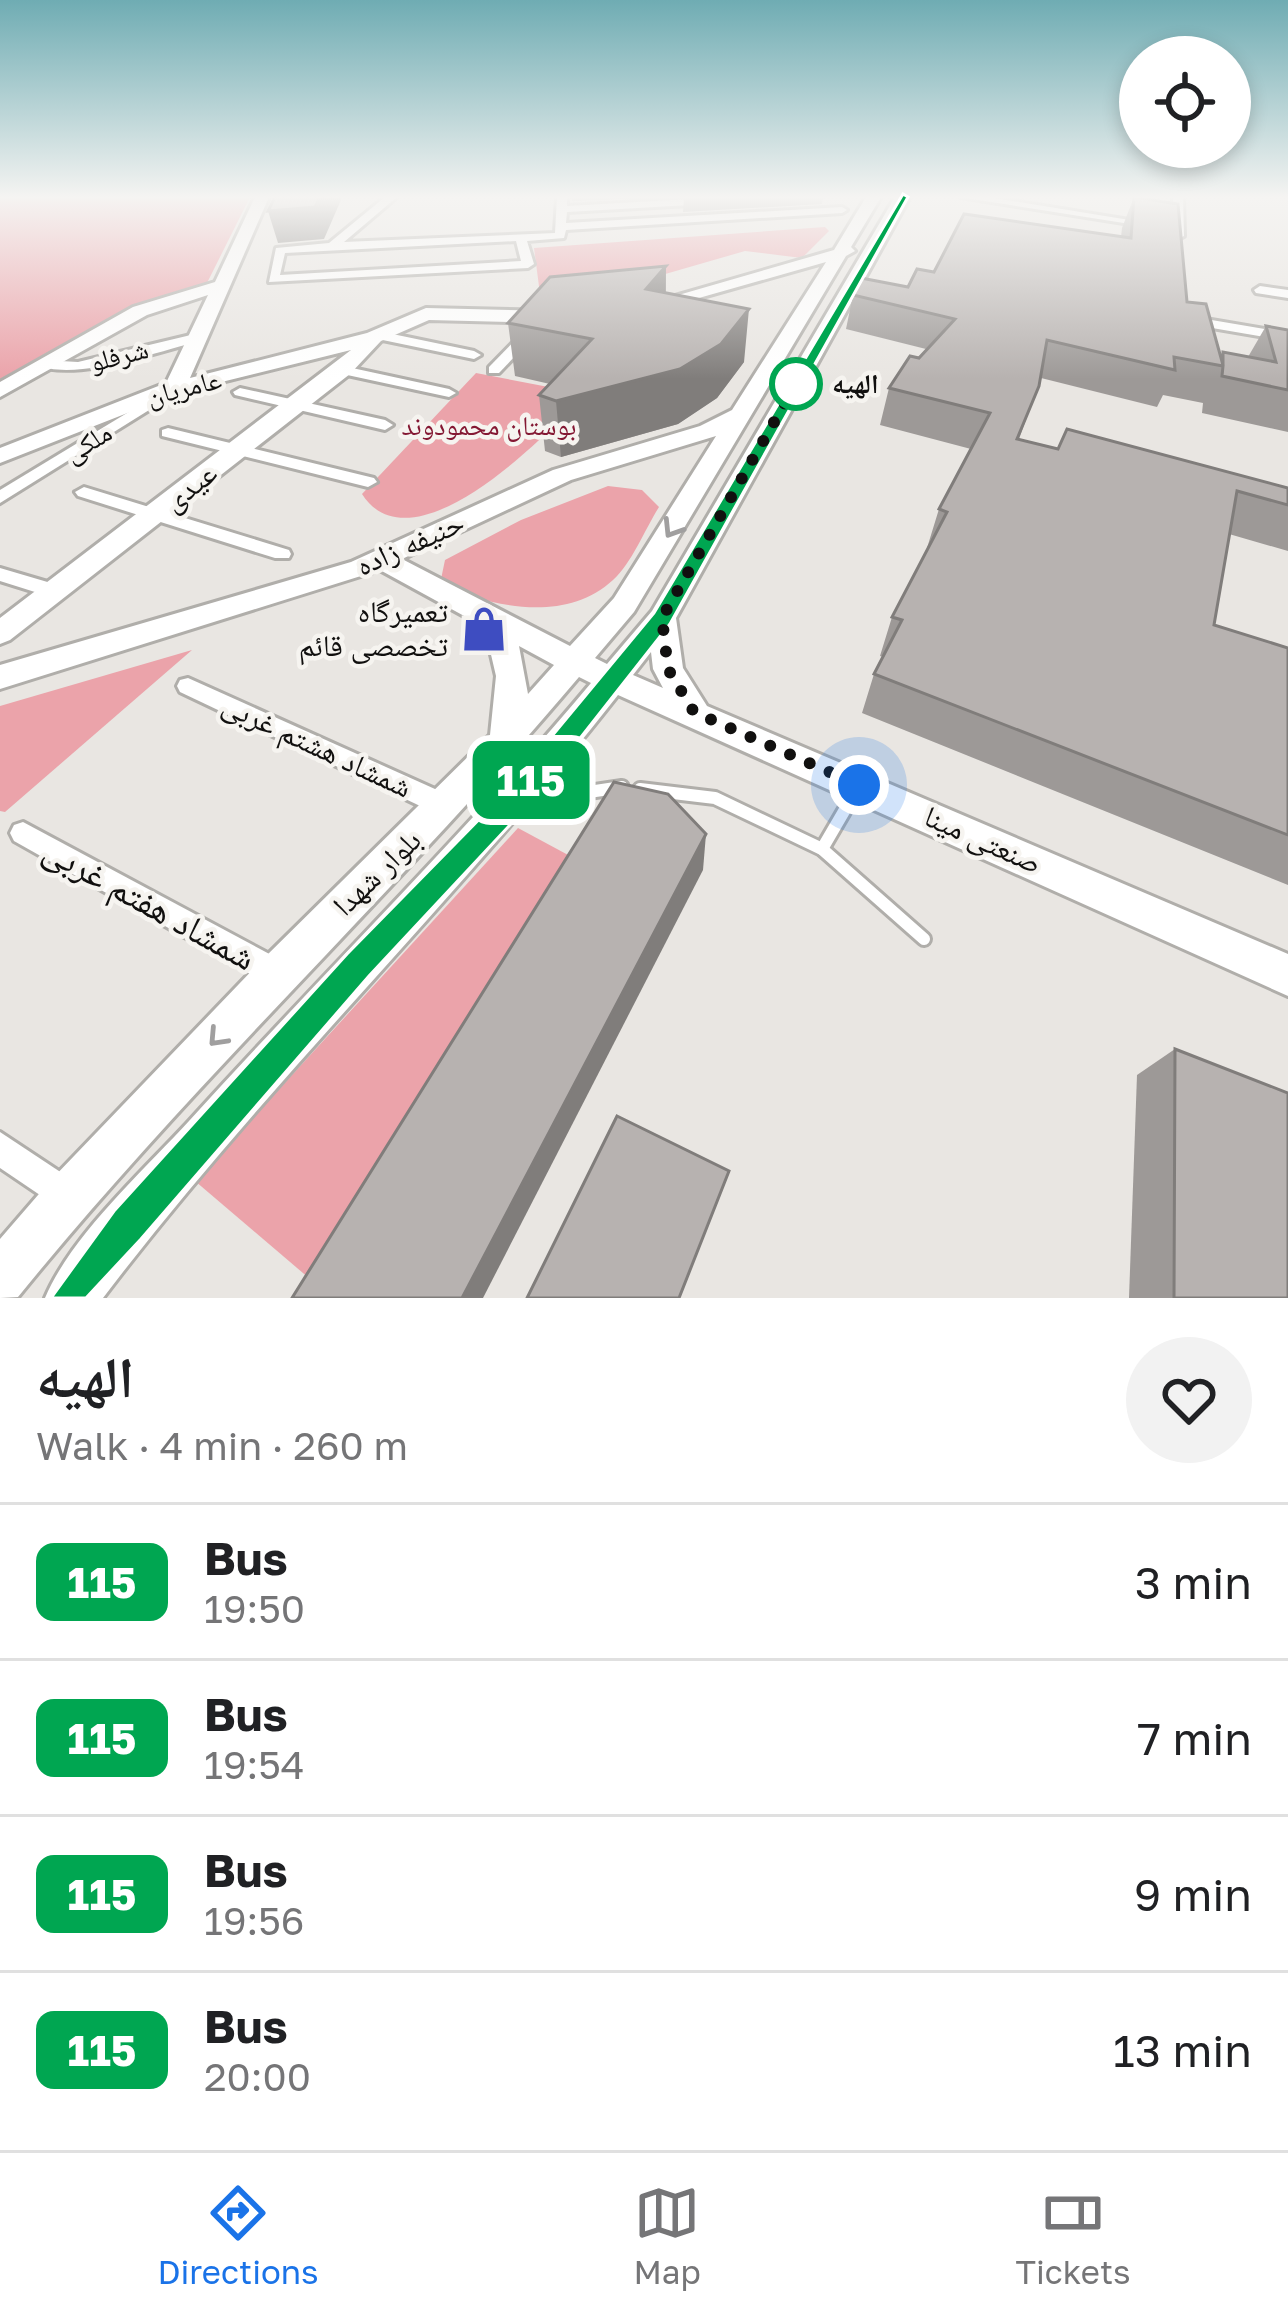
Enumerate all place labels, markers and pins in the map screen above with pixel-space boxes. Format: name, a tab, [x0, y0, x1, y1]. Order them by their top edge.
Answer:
marker: الهیه	[771, 359, 821, 409]
place label: الهیه	[832, 367, 879, 399]
place label: تعمیرگاه تخصصی قائم	[299, 593, 448, 666]
shop icon: تعمیرگاه تخصصی قائم	[459, 604, 509, 654]

